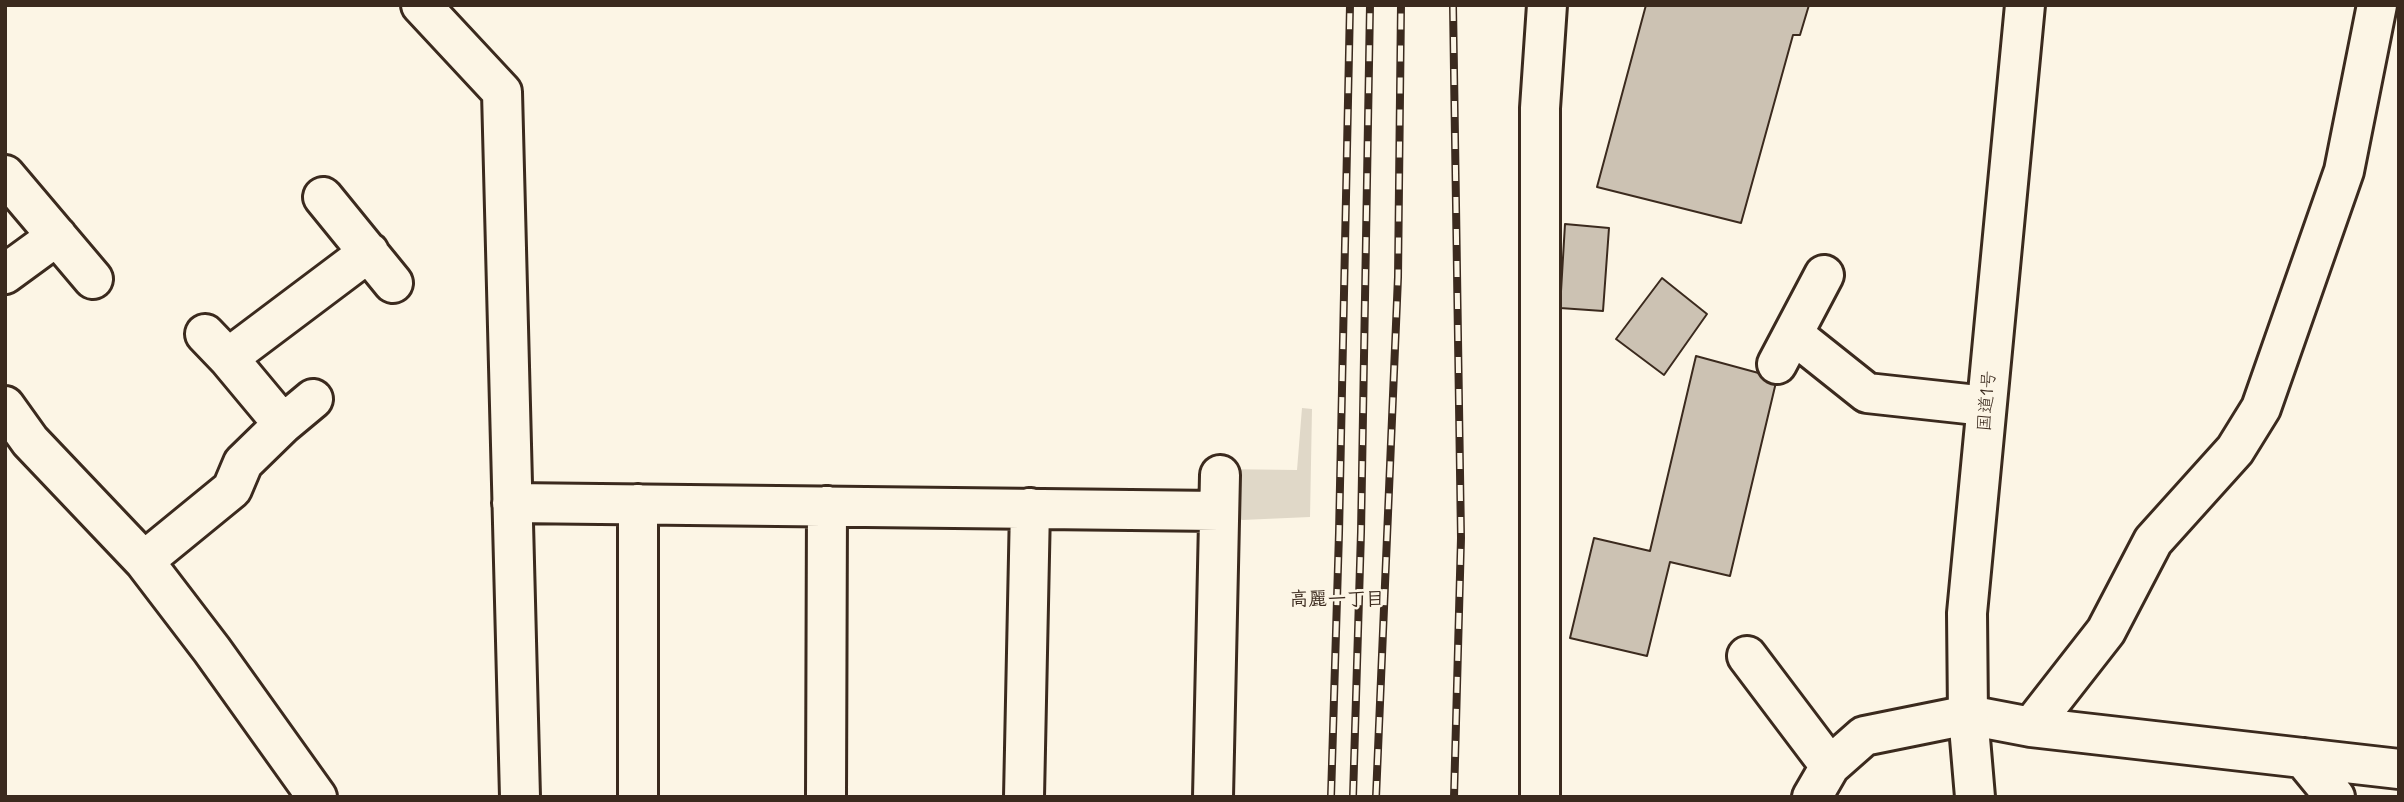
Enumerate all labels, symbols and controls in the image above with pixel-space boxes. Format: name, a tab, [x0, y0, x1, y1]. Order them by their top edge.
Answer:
street label: 国道1号	[1974, 370, 2000, 432]
district label: 高麗一丁目	[1290, 589, 1384, 611]

